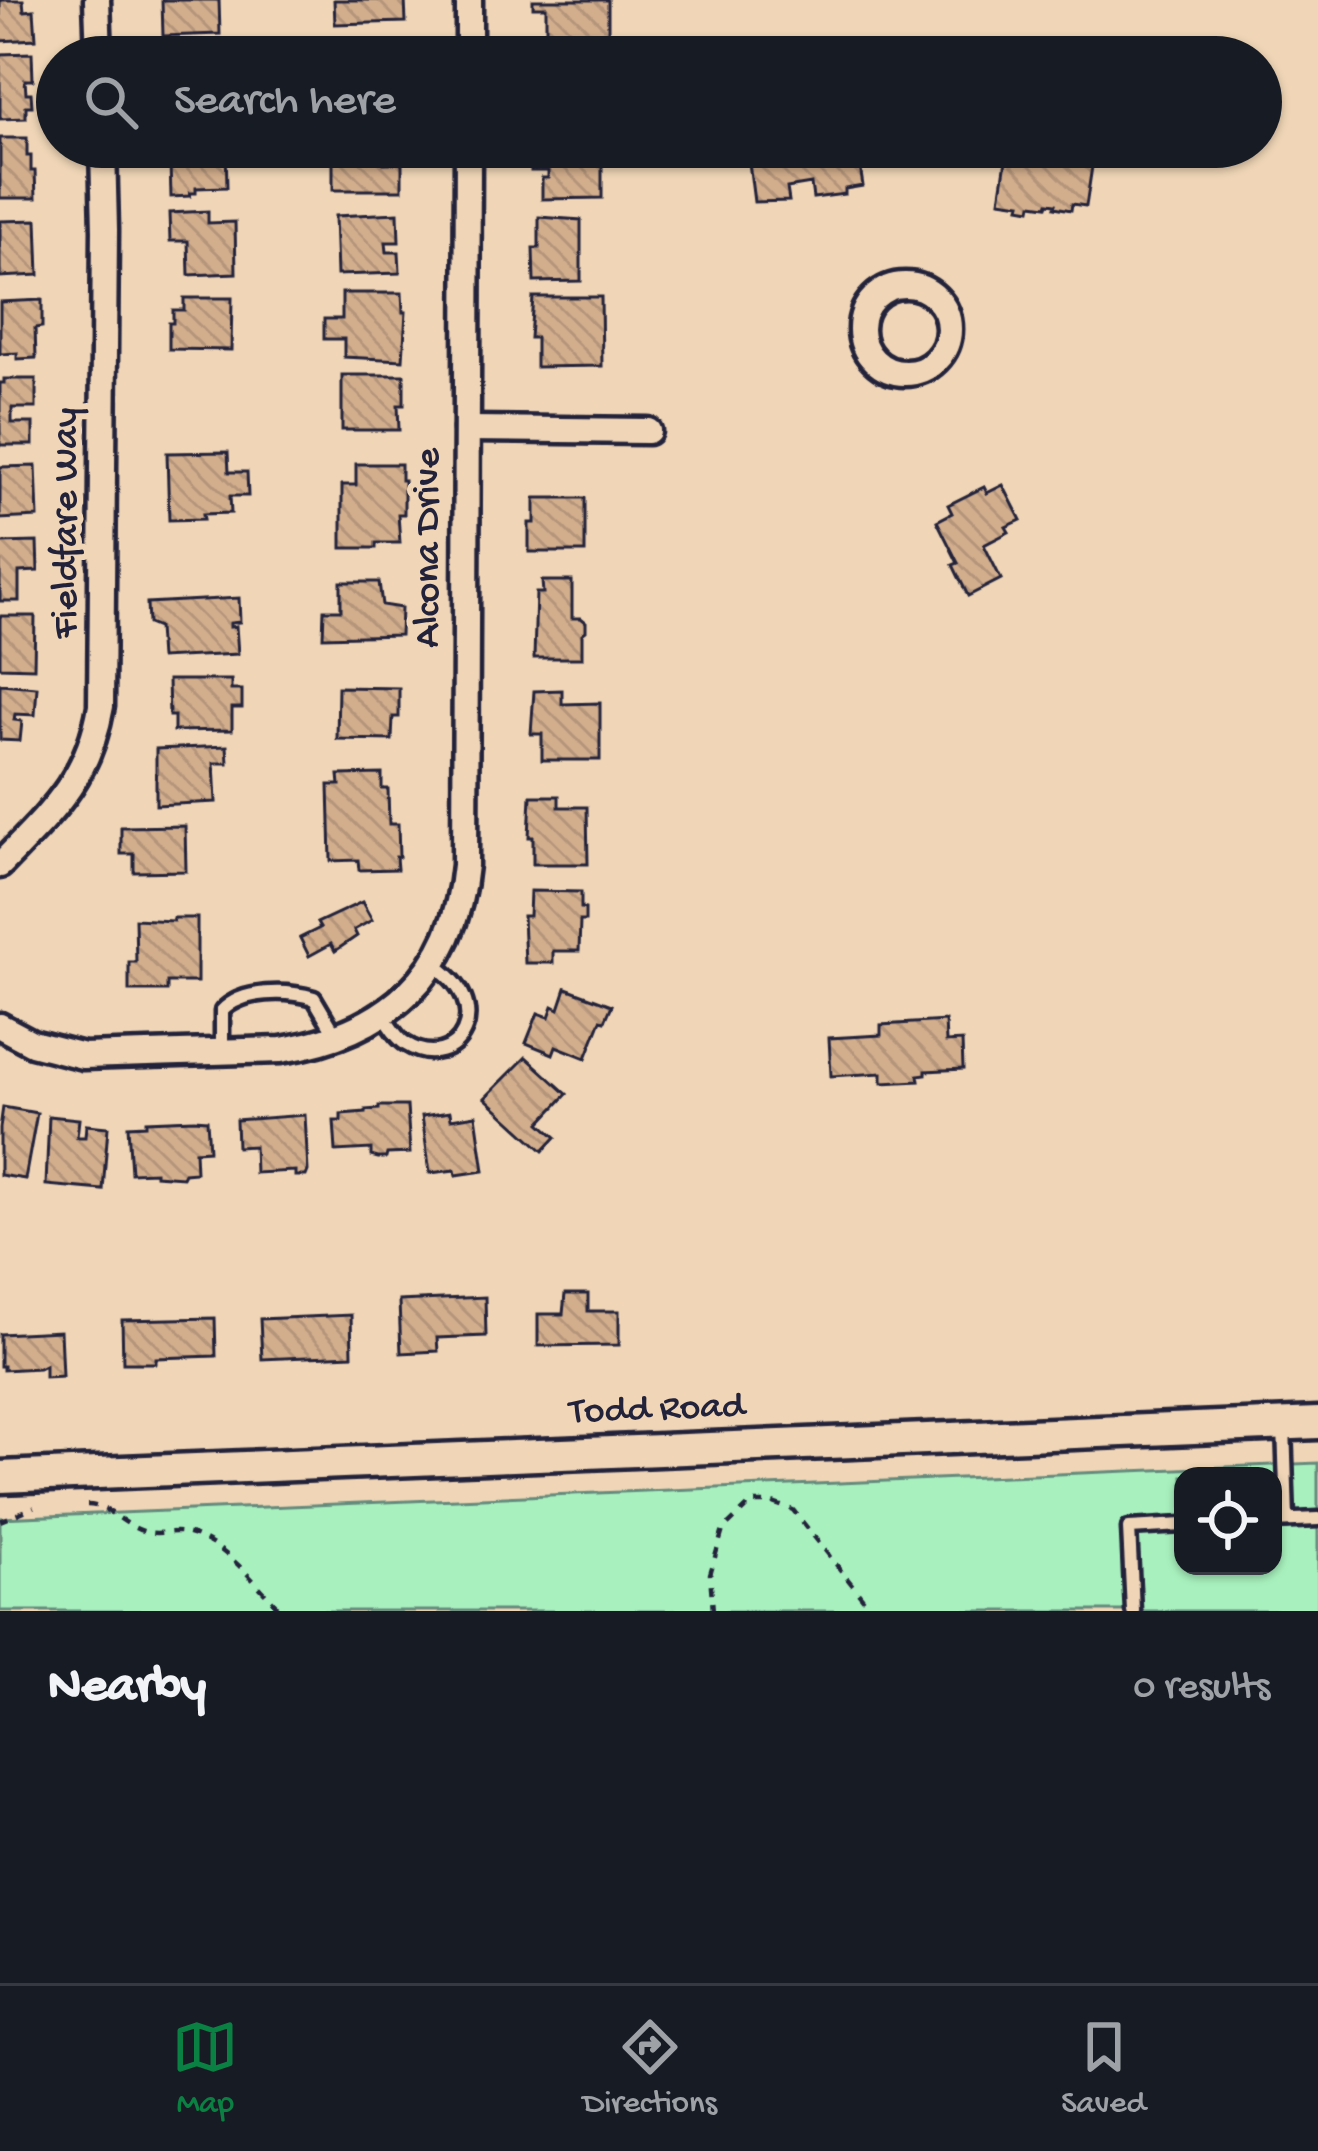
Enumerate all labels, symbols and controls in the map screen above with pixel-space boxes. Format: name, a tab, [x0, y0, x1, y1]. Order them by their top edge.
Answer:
search box	[36, 36, 1282, 168]
icon: search	[78, 69, 144, 135]
text: Search here	[174, 76, 396, 129]
street label: Fieldfare Way	[45, 408, 91, 639]
street label: Alcona Drive	[407, 447, 453, 648]
street label: Todd Road	[567, 1385, 749, 1437]
map controls	[1174, 1467, 1282, 1575]
button: locate	[1174, 1467, 1282, 1575]
text: Nearby	[48, 1659, 206, 1719]
text: 0 results	[1133, 1666, 1270, 1712]
tab: Map	[172, 2014, 238, 2124]
tab: Directions	[583, 2014, 717, 2124]
tab: Saved	[1061, 2014, 1146, 2124]

